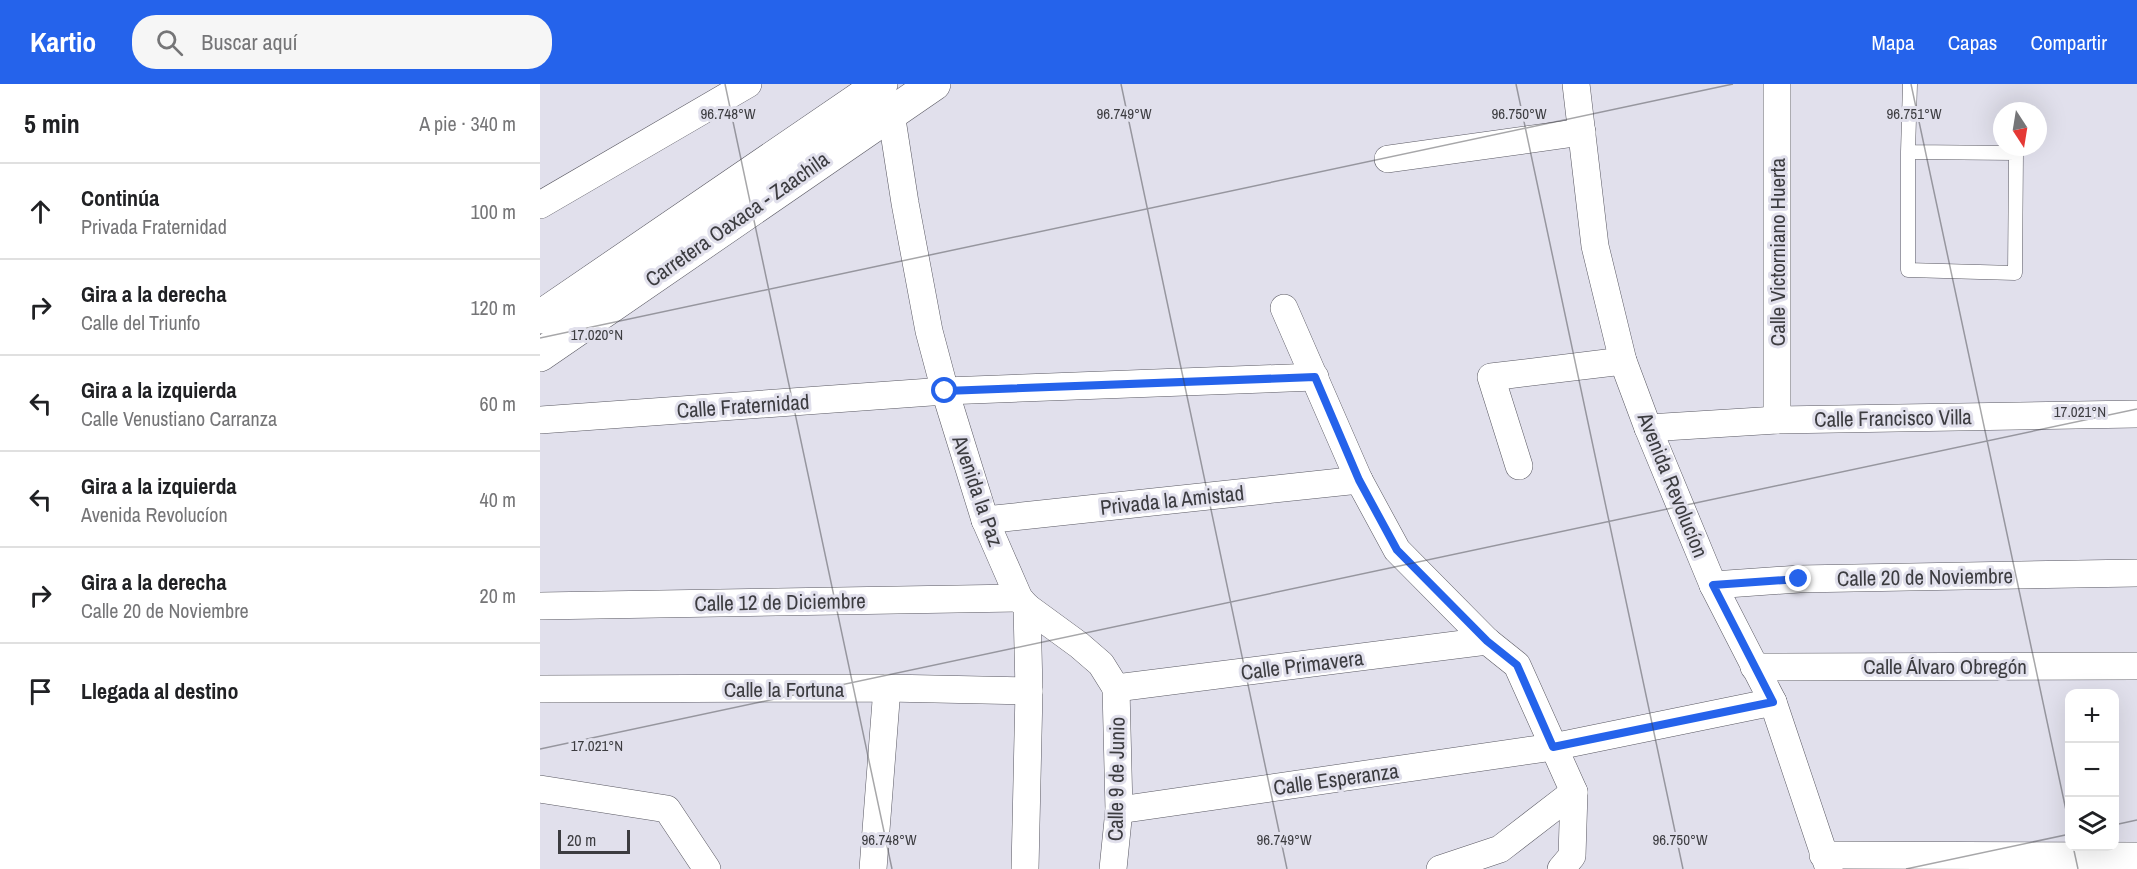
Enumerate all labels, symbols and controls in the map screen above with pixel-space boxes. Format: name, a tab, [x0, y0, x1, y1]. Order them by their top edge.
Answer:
search box	[132, 15, 552, 69]
text: Kartio	[30, 23, 96, 61]
icon: search	[153, 26, 186, 59]
text: Buscar aquí	[201, 27, 298, 57]
text: Mapa	[1872, 28, 1915, 57]
text: Capas	[1948, 28, 1997, 57]
text: Compartir	[2030, 28, 2107, 57]
north arrow	[1993, 102, 2047, 156]
text: 96.748°W	[700, 103, 756, 124]
text: 96.749°W	[1096, 103, 1152, 124]
text: 96.750°W	[1491, 103, 1547, 124]
text: 96.751°W	[1886, 103, 1942, 124]
text: 5 min	[24, 106, 80, 141]
text: A pie · 340 m	[419, 110, 516, 137]
street label: Carretera Oaxaca - Zaachila	[639, 144, 835, 293]
street label: Calle Victorniano Huerta	[1763, 157, 1792, 346]
text: Continúa	[81, 183, 159, 213]
icon: ahead	[24, 195, 57, 228]
text: 100 m	[470, 198, 516, 225]
text: Privada Fraternidad	[81, 213, 227, 240]
text: Gira a la derecha	[81, 279, 226, 309]
icon: right	[24, 291, 57, 324]
text: 120 m	[470, 294, 516, 321]
text: Calle del Triunfo	[81, 309, 200, 336]
text: 17.020°N	[571, 324, 623, 345]
text: Gira a la izquierda	[81, 375, 236, 405]
route start	[931, 377, 957, 403]
icon: left	[24, 387, 57, 420]
street label: Calle Fraternidad	[676, 387, 810, 425]
text: 60 m	[480, 390, 516, 417]
text: 17.021°N	[2054, 401, 2106, 422]
street label: Calle Francisco Villa	[1814, 402, 1972, 434]
text: Calle Venustiano Carranza	[81, 405, 277, 432]
street label: Avenida Revolucíon	[1630, 407, 1715, 562]
street label: Avenida la Paz	[945, 431, 1011, 551]
text: Gira a la izquierda	[81, 471, 236, 501]
street label: Privada la Amistad	[1099, 478, 1245, 522]
icon: left	[24, 483, 57, 516]
text: 40 m	[480, 486, 516, 513]
text: Avenida Revolucíon	[81, 501, 228, 528]
street label: Calle 20 de Noviembre	[1837, 561, 2013, 593]
route end	[1785, 565, 1811, 591]
text: Gira a la derecha	[81, 567, 226, 597]
icon: right	[24, 579, 57, 612]
text: 20 m	[480, 582, 516, 609]
street label: Calle 12 de Diciembre	[694, 586, 866, 618]
text: Calle 20 de Noviembre	[81, 597, 249, 624]
street label: Calle Primavera	[1239, 643, 1365, 687]
street label: Calle Álvaro Obregón	[1863, 652, 2027, 681]
icon: arrive	[24, 675, 57, 708]
street label: Calle la Fortuna	[724, 675, 845, 704]
text: Llegada al destino	[81, 676, 238, 706]
map controls	[2065, 689, 2119, 851]
button: +	[2065, 689, 2119, 743]
street label: Calle 9 de Junio	[1100, 717, 1132, 841]
text: 17.021°N	[571, 735, 623, 756]
button: −	[2065, 743, 2119, 797]
street label: Calle Esperanza	[1271, 756, 1401, 802]
button: layers	[2065, 797, 2119, 851]
scale bar	[558, 827, 630, 854]
text: 20 m	[567, 829, 596, 851]
text: 96.748°W	[861, 829, 917, 850]
text: 96.749°W	[1256, 829, 1312, 850]
text: 96.750°W	[1652, 829, 1708, 850]

